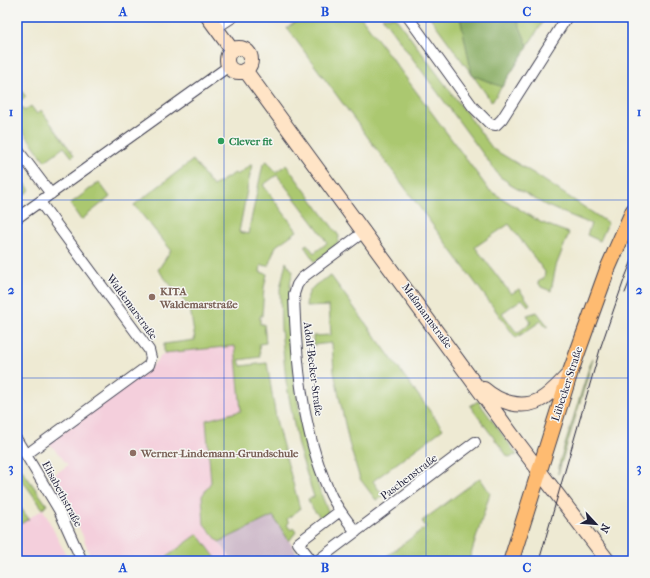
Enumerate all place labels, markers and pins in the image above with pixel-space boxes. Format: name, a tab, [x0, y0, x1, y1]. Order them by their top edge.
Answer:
place label: Clever fit	[229, 135, 274, 148]
marker: Clever fit	[216, 136, 226, 146]
place label: KITA Waldemarstraße	[159, 285, 238, 311]
marker: KITA Waldemarstraße	[147, 292, 157, 302]
place label: Werner-Lindemann-Grundschule	[140, 447, 299, 460]
marker: Werner-Lindemann-Grundschule	[128, 448, 138, 458]

